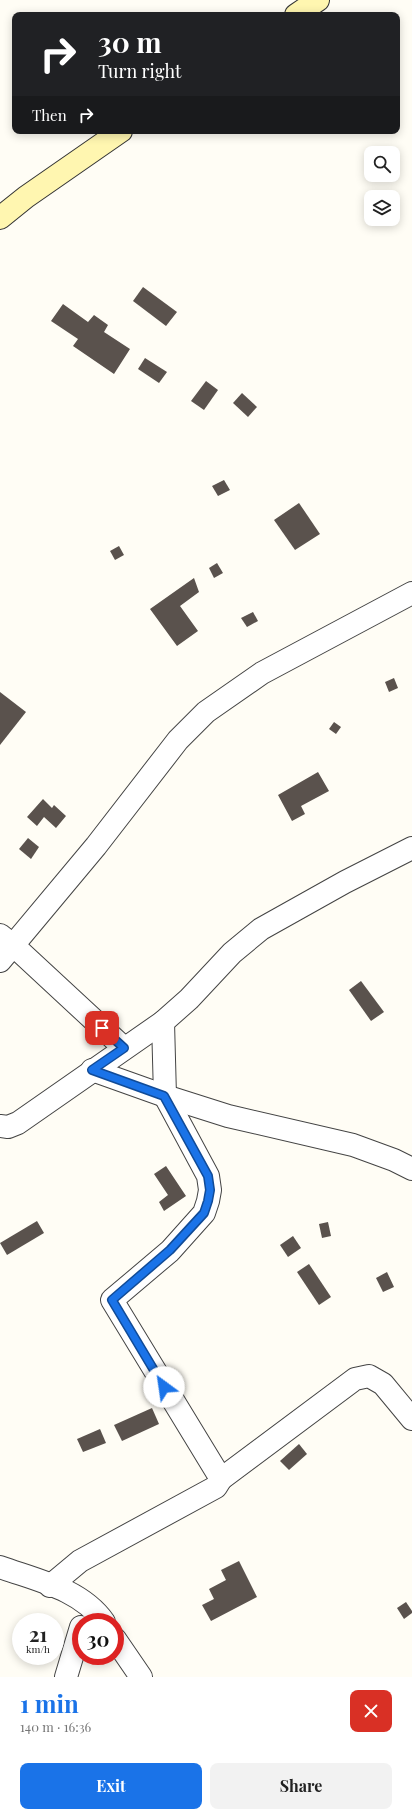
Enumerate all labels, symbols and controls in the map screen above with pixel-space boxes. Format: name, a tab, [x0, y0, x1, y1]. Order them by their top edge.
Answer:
text: 30 m	[98, 23, 162, 60]
icon: right	[32, 28, 84, 80]
text: Turn right	[98, 59, 181, 83]
icon: right	[75, 104, 97, 126]
text: Then	[32, 105, 67, 125]
map controls	[364, 146, 400, 226]
button: search	[364, 146, 400, 182]
button: layers	[364, 190, 400, 226]
pin	[85, 1011, 119, 1045]
icon: arrive	[91, 1017, 113, 1039]
position arrow	[143, 1366, 185, 1408]
speed limit sign: 30	[72, 1613, 124, 1665]
text: 21	[29, 1620, 47, 1647]
text: km/h	[26, 1642, 50, 1656]
text: 1 min	[20, 1687, 79, 1719]
button: close	[350, 1690, 392, 1732]
text: 140 m · 16:36	[20, 1718, 91, 1735]
button: Exit	[20, 1763, 202, 1809]
button: Share	[210, 1763, 392, 1809]

